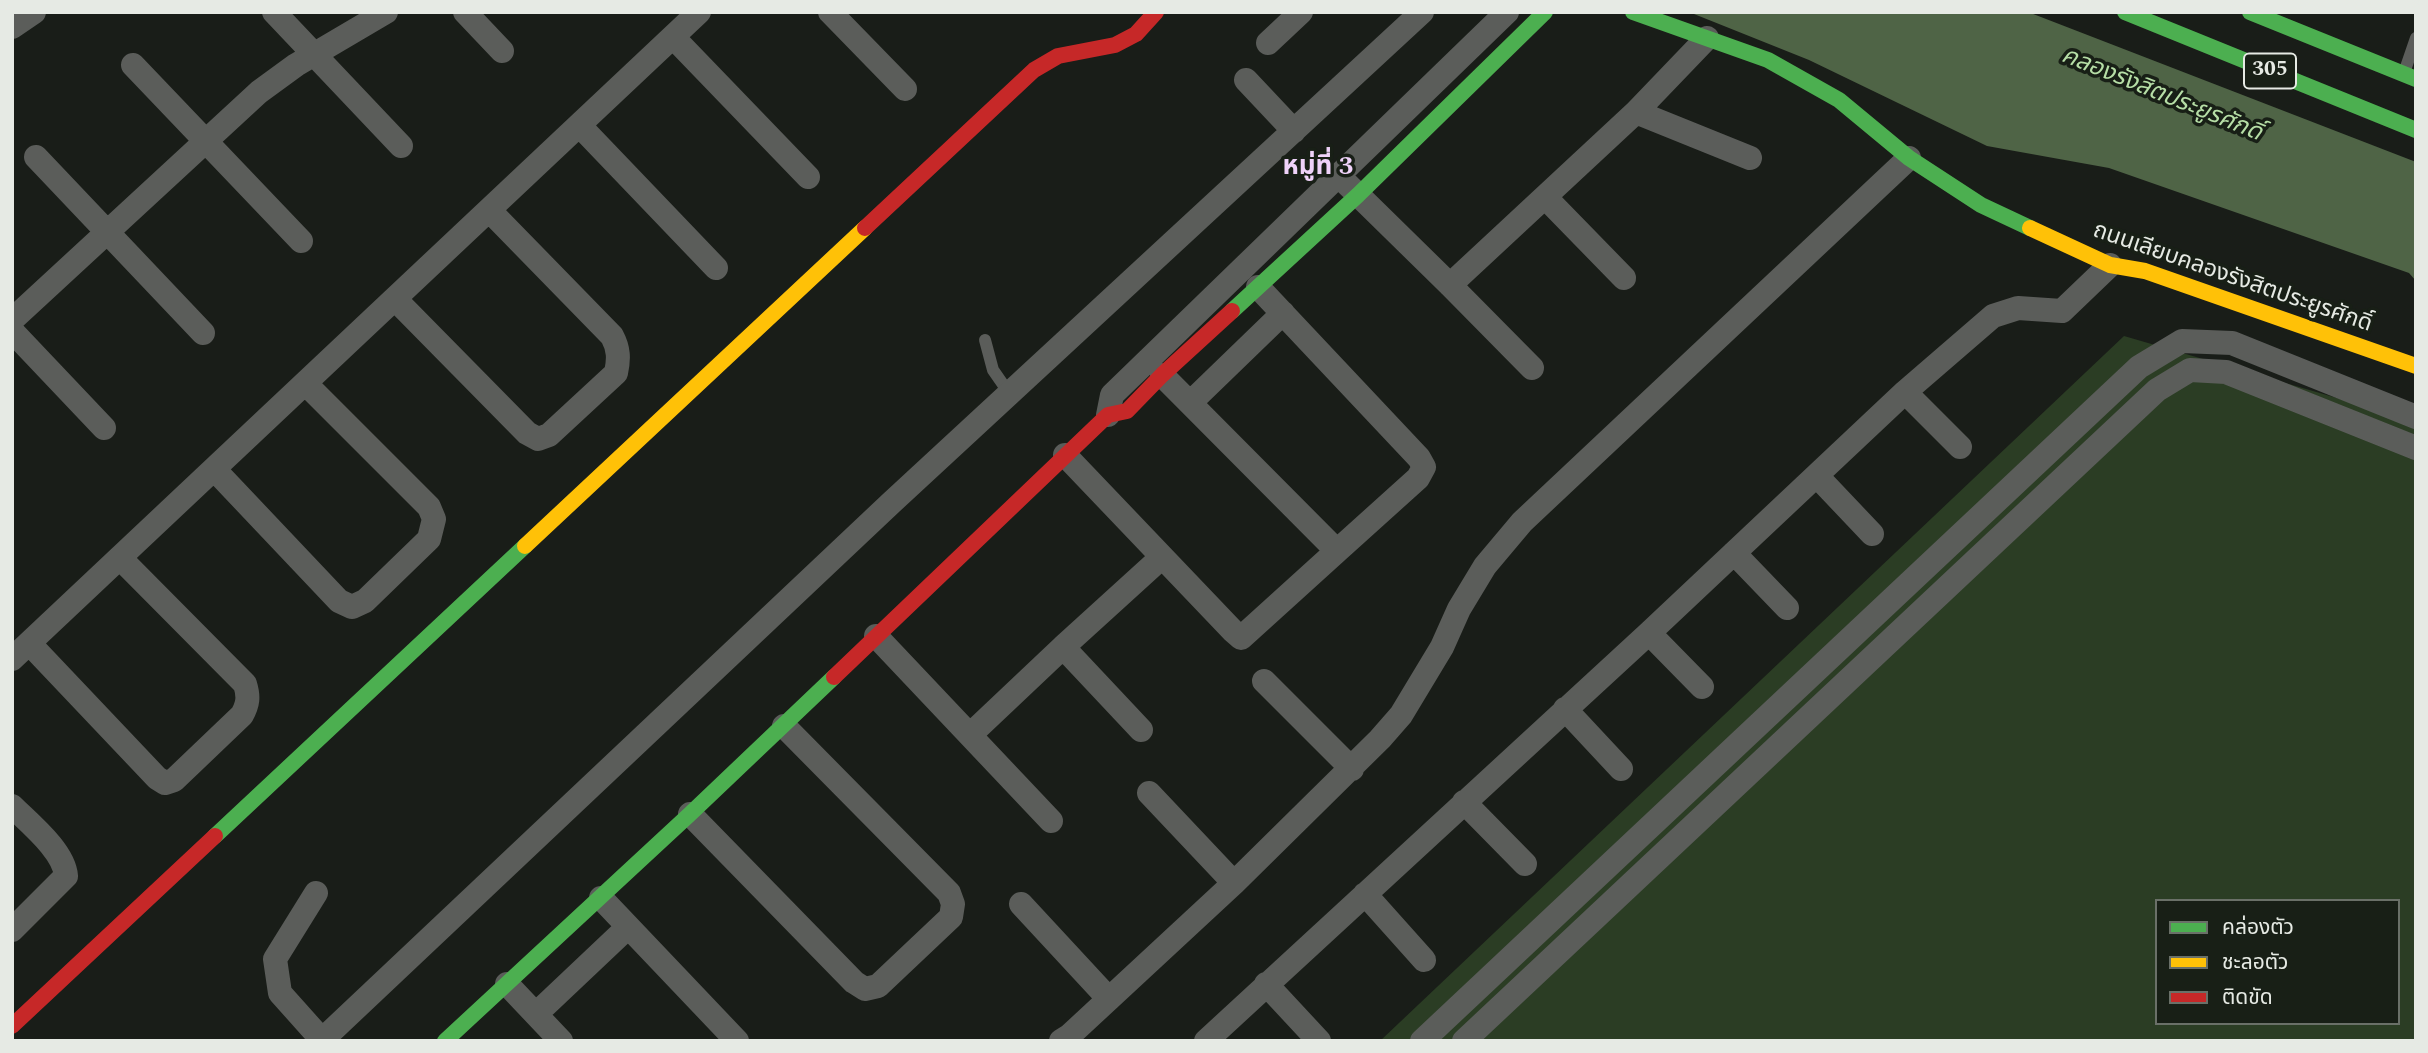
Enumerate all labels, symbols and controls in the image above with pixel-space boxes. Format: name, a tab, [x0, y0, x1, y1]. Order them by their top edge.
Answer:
water label: คลองรังสิตประยูรศักดิ์	[2057, 43, 2265, 149]
road number: 305	[2244, 54, 2296, 88]
district label: หมู่ที่ 3	[1283, 153, 1353, 185]
street label: ถนนเลียบคลองรังสิตประยูรศักดิ์	[2089, 218, 2375, 340]
legend	[2155, 899, 2400, 1025]
text: คล่องตัว	[2222, 912, 2294, 944]
text: ชะลอตัว	[2222, 947, 2288, 979]
text: ติดขัด	[2222, 982, 2273, 1014]

